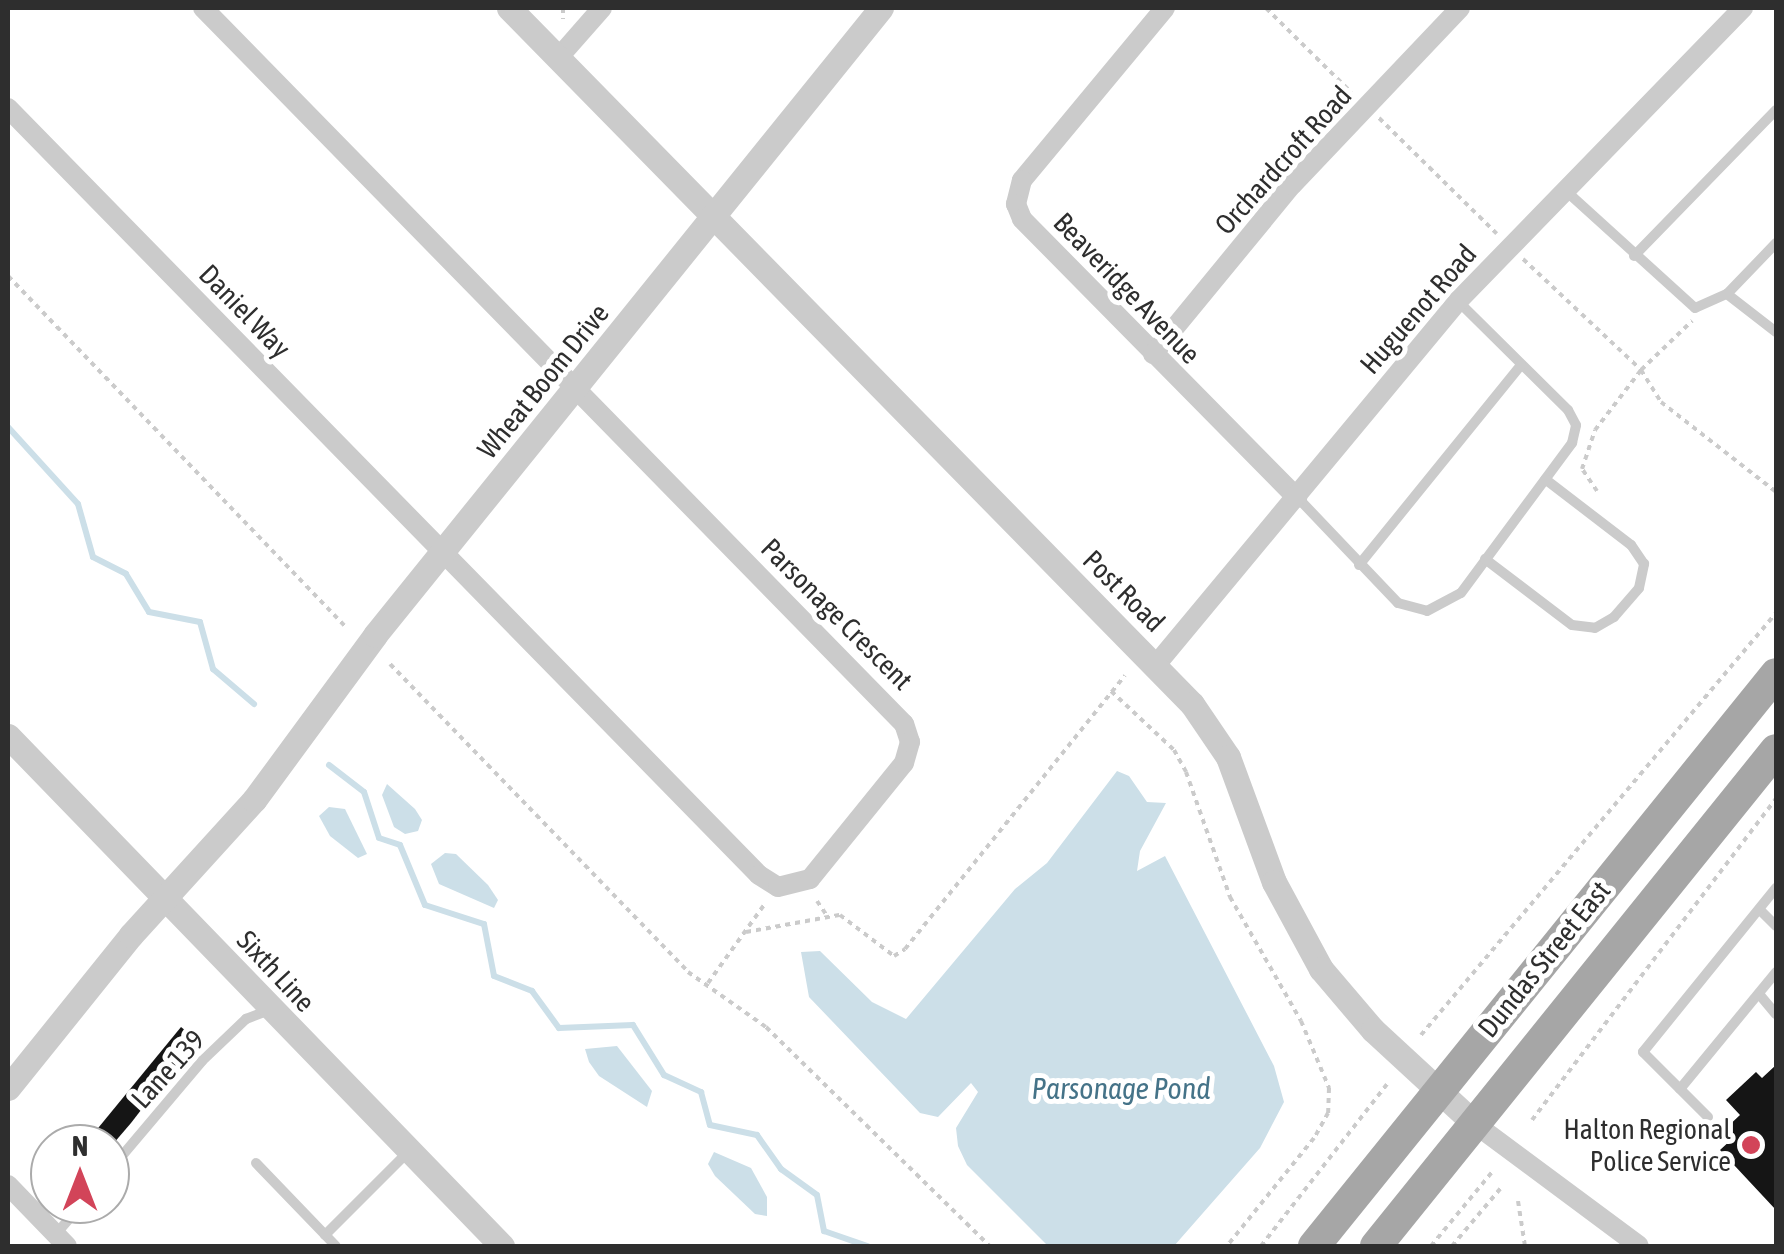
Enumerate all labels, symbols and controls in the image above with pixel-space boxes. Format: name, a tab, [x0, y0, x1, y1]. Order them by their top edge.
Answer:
street label: Orchardcroft Road	[1208, 79, 1358, 241]
street label: Beaveridge Avenue	[1047, 206, 1207, 370]
street label: Huguenot Road	[1353, 238, 1483, 380]
street label: Daniel Way	[192, 257, 298, 365]
street label: Wheat Boom Drive	[470, 297, 616, 465]
street label: Parsonage Crescent	[754, 531, 920, 697]
street label: Post Road	[1076, 543, 1172, 639]
street label: Dundas Street East	[1471, 874, 1617, 1044]
street label: Sixth Line	[230, 924, 322, 1018]
street label: Lane 139	[124, 1023, 212, 1115]
water label: Parsonage Pond	[1032, 1070, 1210, 1106]
place label: Halton Regional Police Service	[1564, 1112, 1731, 1178]
north arrow	[30, 1124, 130, 1224]
text: N	[72, 1130, 88, 1162]
marker: Halton Regional Police Service	[1740, 1134, 1762, 1156]

